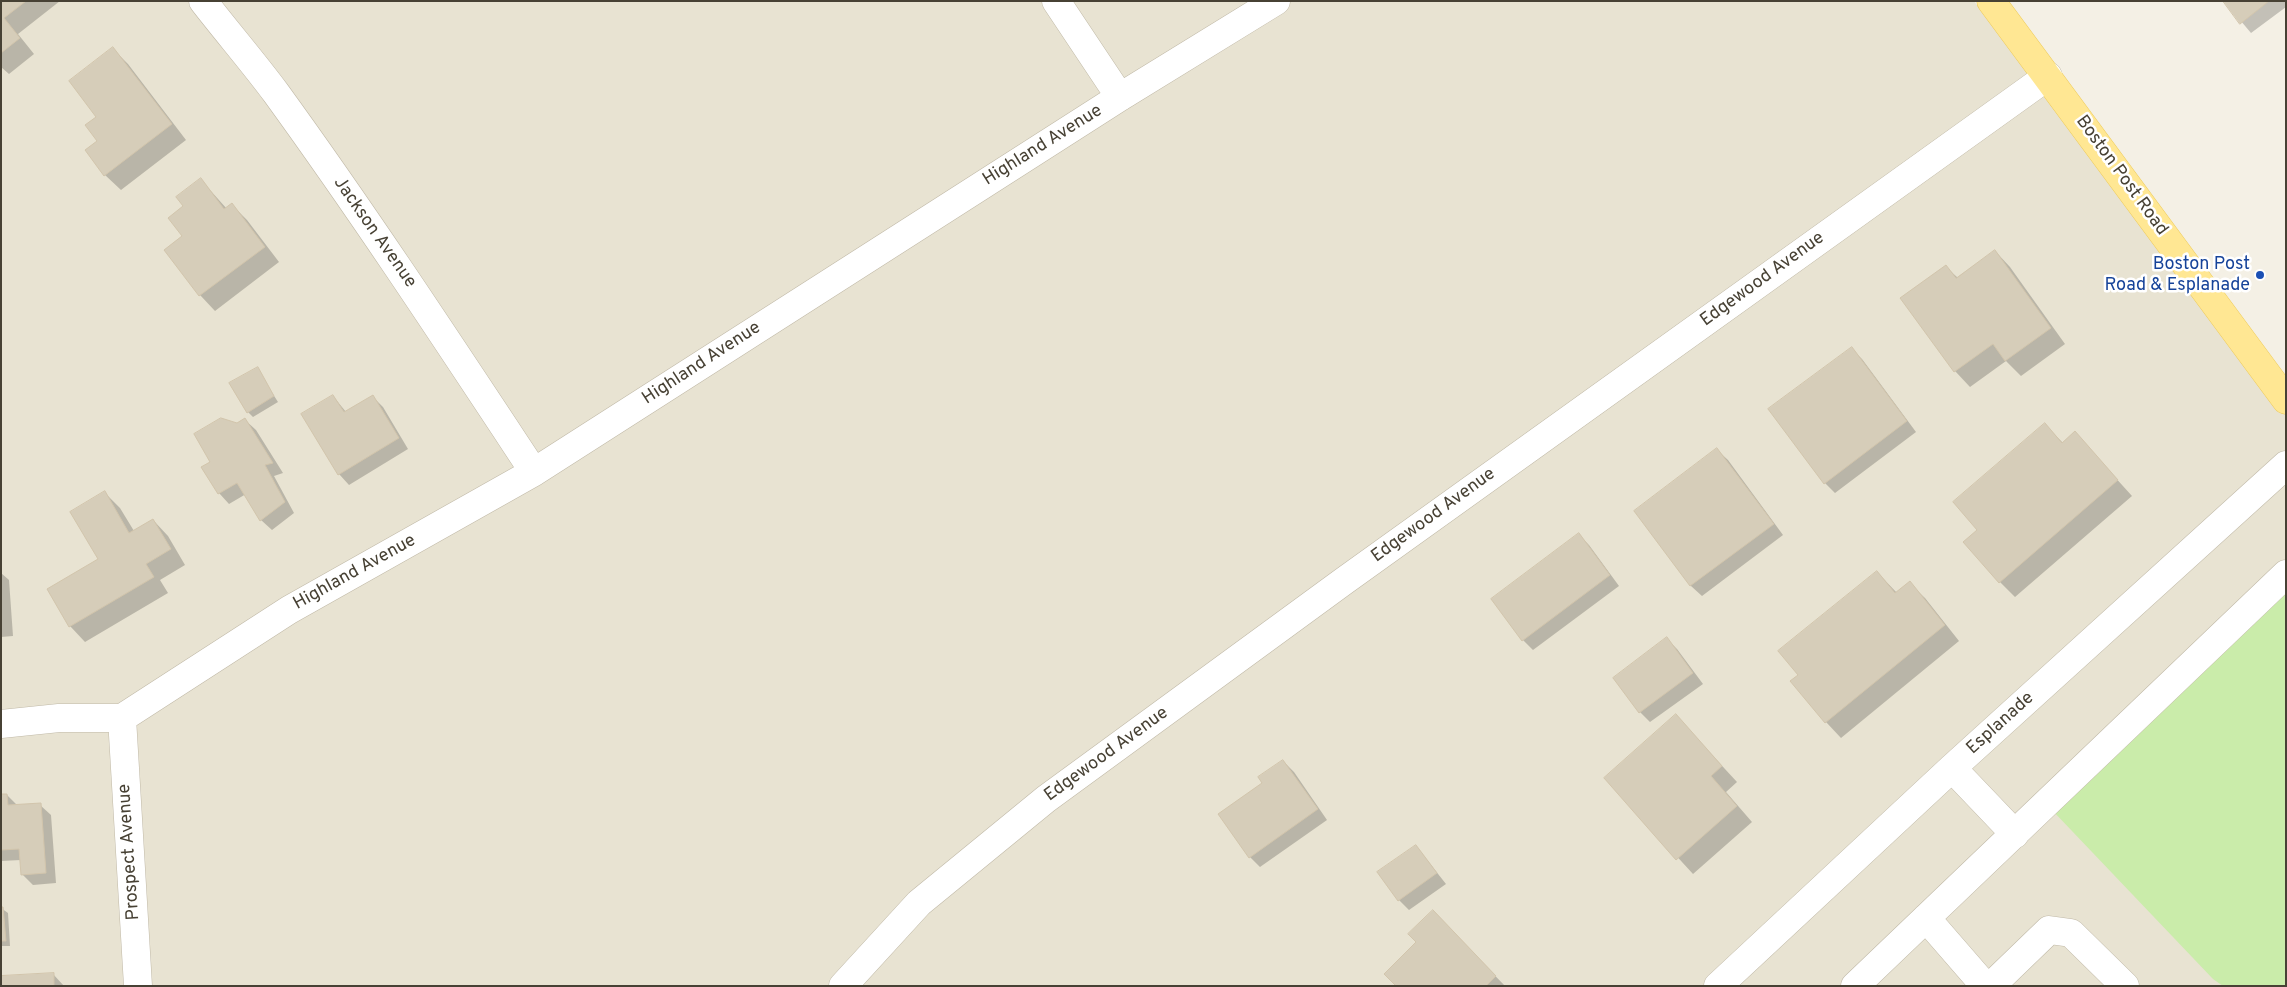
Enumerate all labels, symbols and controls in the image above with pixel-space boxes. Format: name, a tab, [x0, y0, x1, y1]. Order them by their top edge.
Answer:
street label: Highland Avenue	[979, 101, 1107, 191]
street label: Boston Post Road	[2070, 112, 2172, 240]
street label: Jackson Avenue	[328, 173, 420, 293]
street label: Edgewood Avenue	[1697, 228, 1829, 332]
place label: Boston Post Road & Esplanade	[2104, 254, 2250, 296]
marker: Boston Post Road & Esplanade	[2254, 269, 2266, 281]
street label: Highland Avenue	[639, 318, 765, 410]
street label: Edgewood Avenue	[1368, 464, 1500, 568]
street label: Highland Avenue	[290, 530, 420, 616]
street label: Esplanade	[1963, 688, 2039, 760]
street label: Edgewood Avenue	[1041, 703, 1173, 807]
street label: Prospect Avenue	[114, 783, 146, 921]

